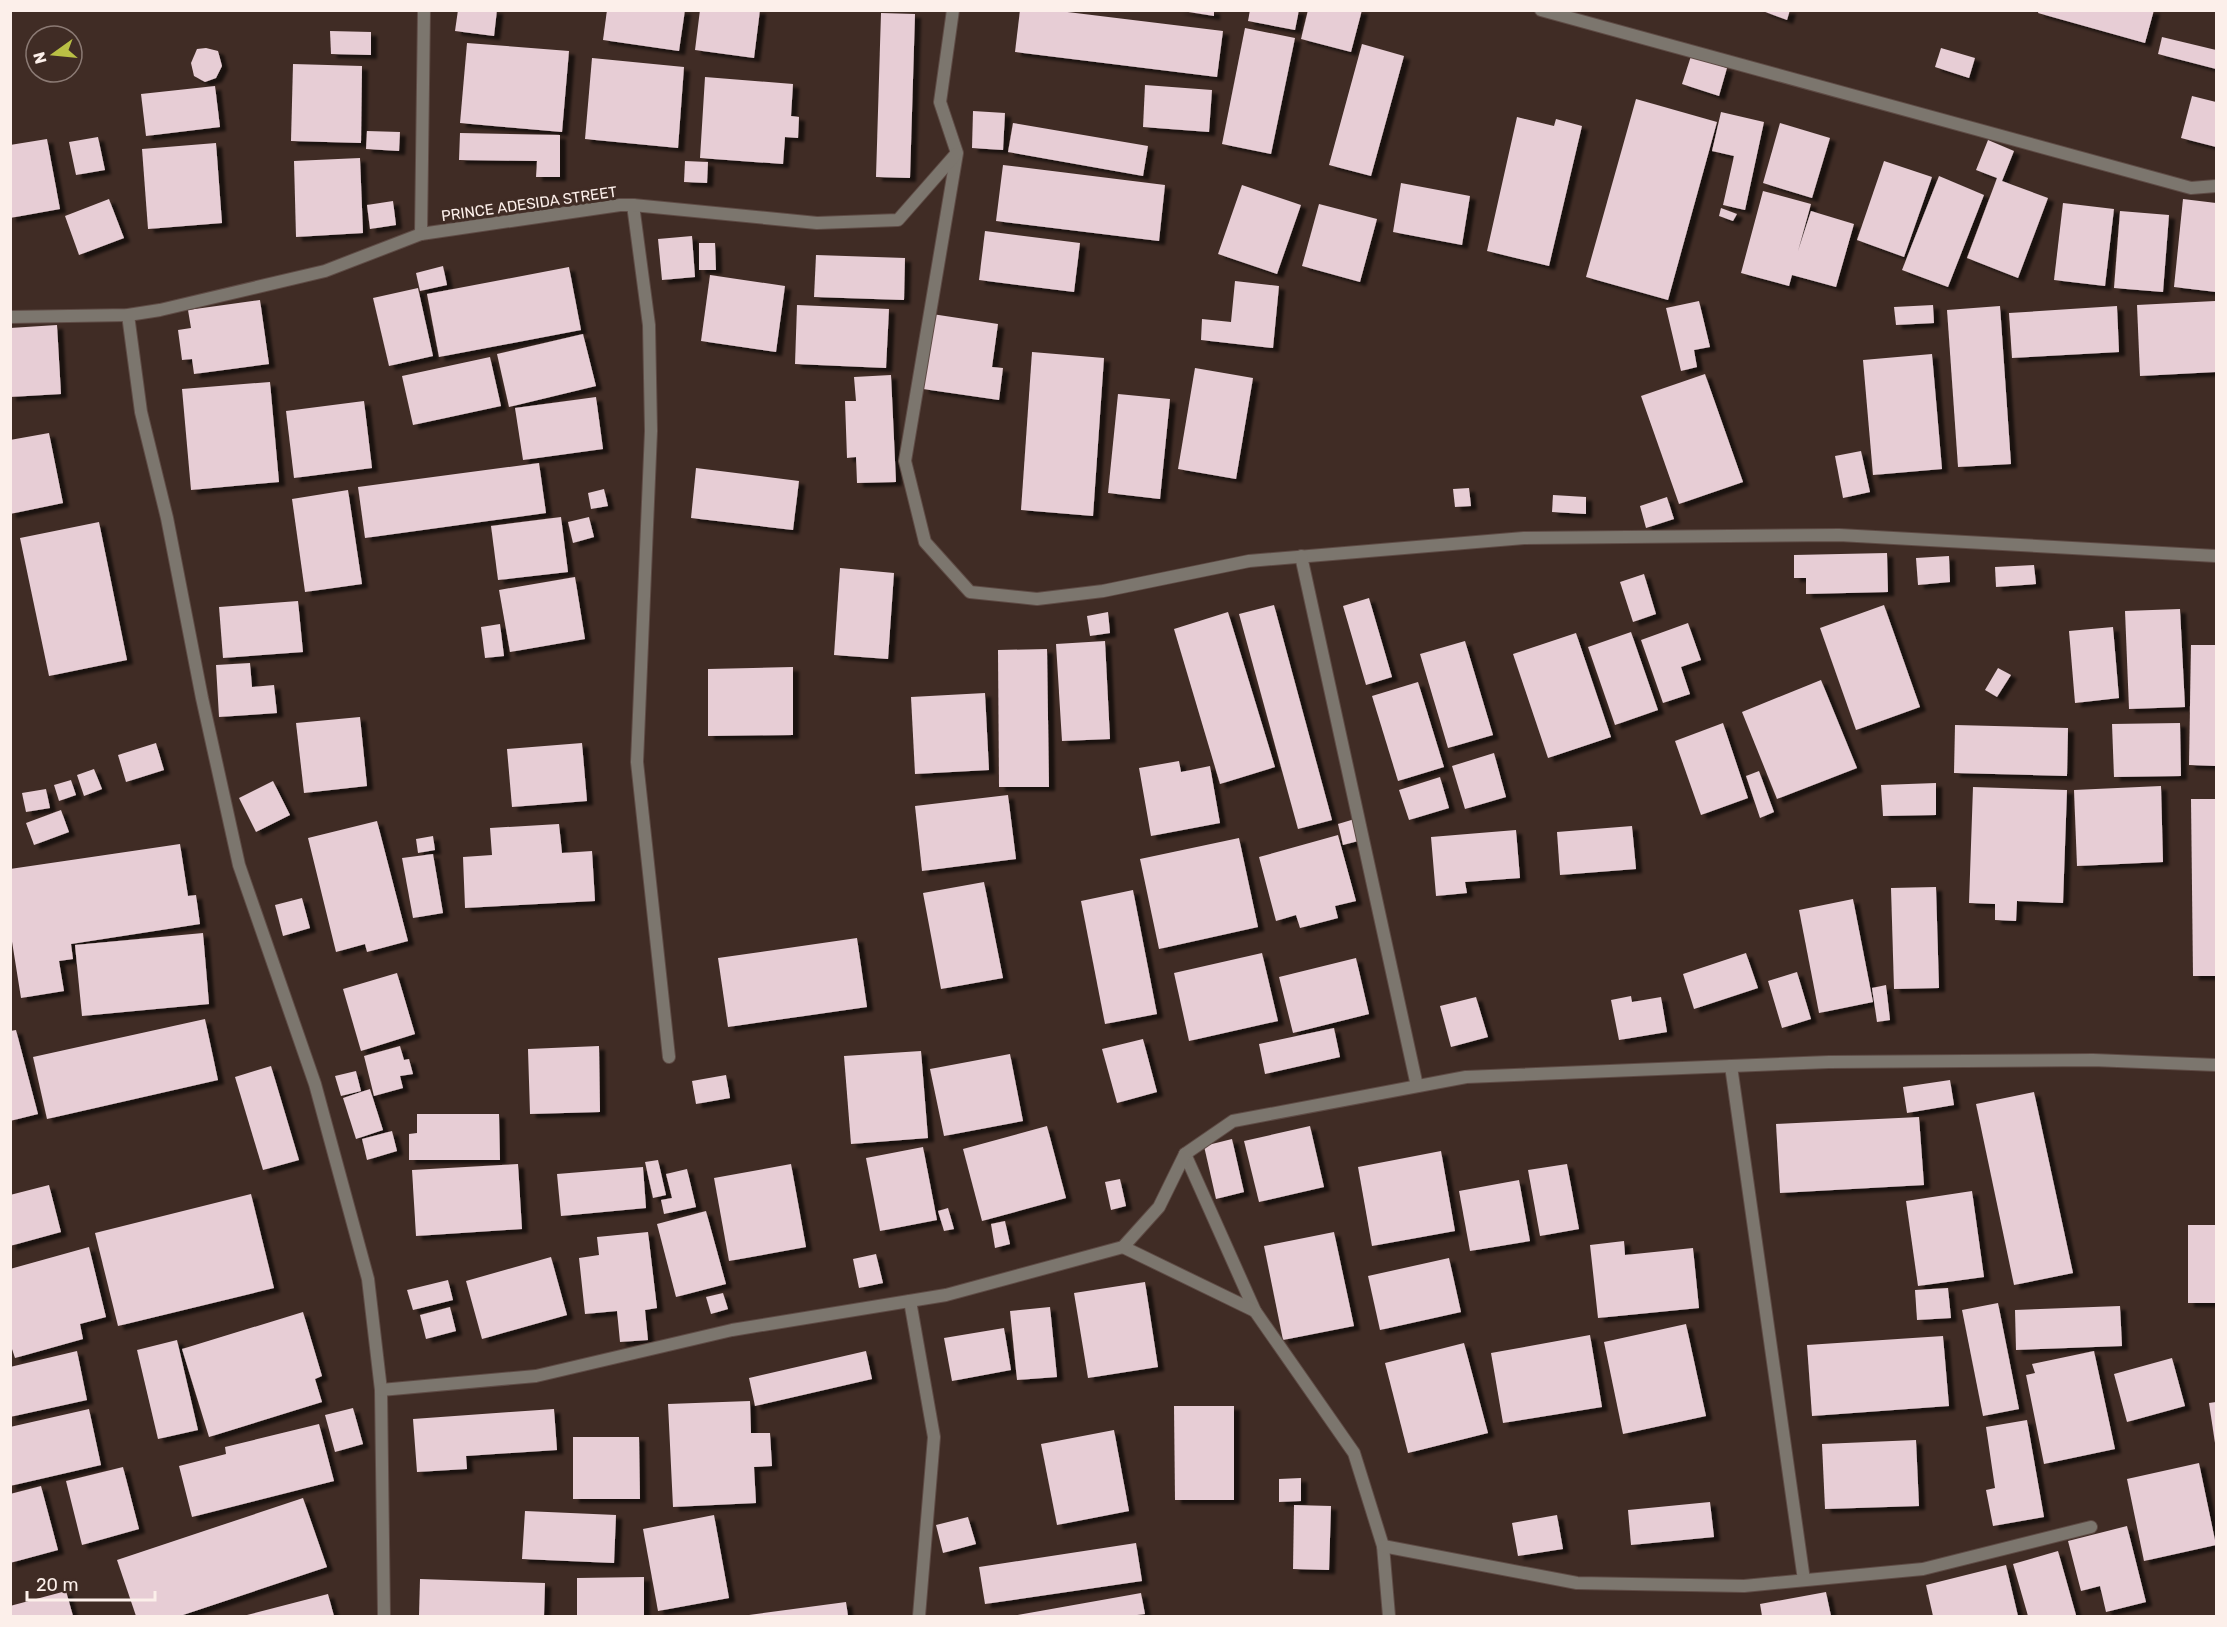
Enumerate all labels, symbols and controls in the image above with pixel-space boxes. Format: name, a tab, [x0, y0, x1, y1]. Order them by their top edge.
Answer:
north arrow	[24, 24, 84, 84]
text: N	[29, 50, 51, 66]
street label: PRINCE ADESIDA STREET	[440, 183, 618, 225]
scale bar	[27, 1564, 154, 1602]
text: 20 m	[36, 1574, 78, 1596]

